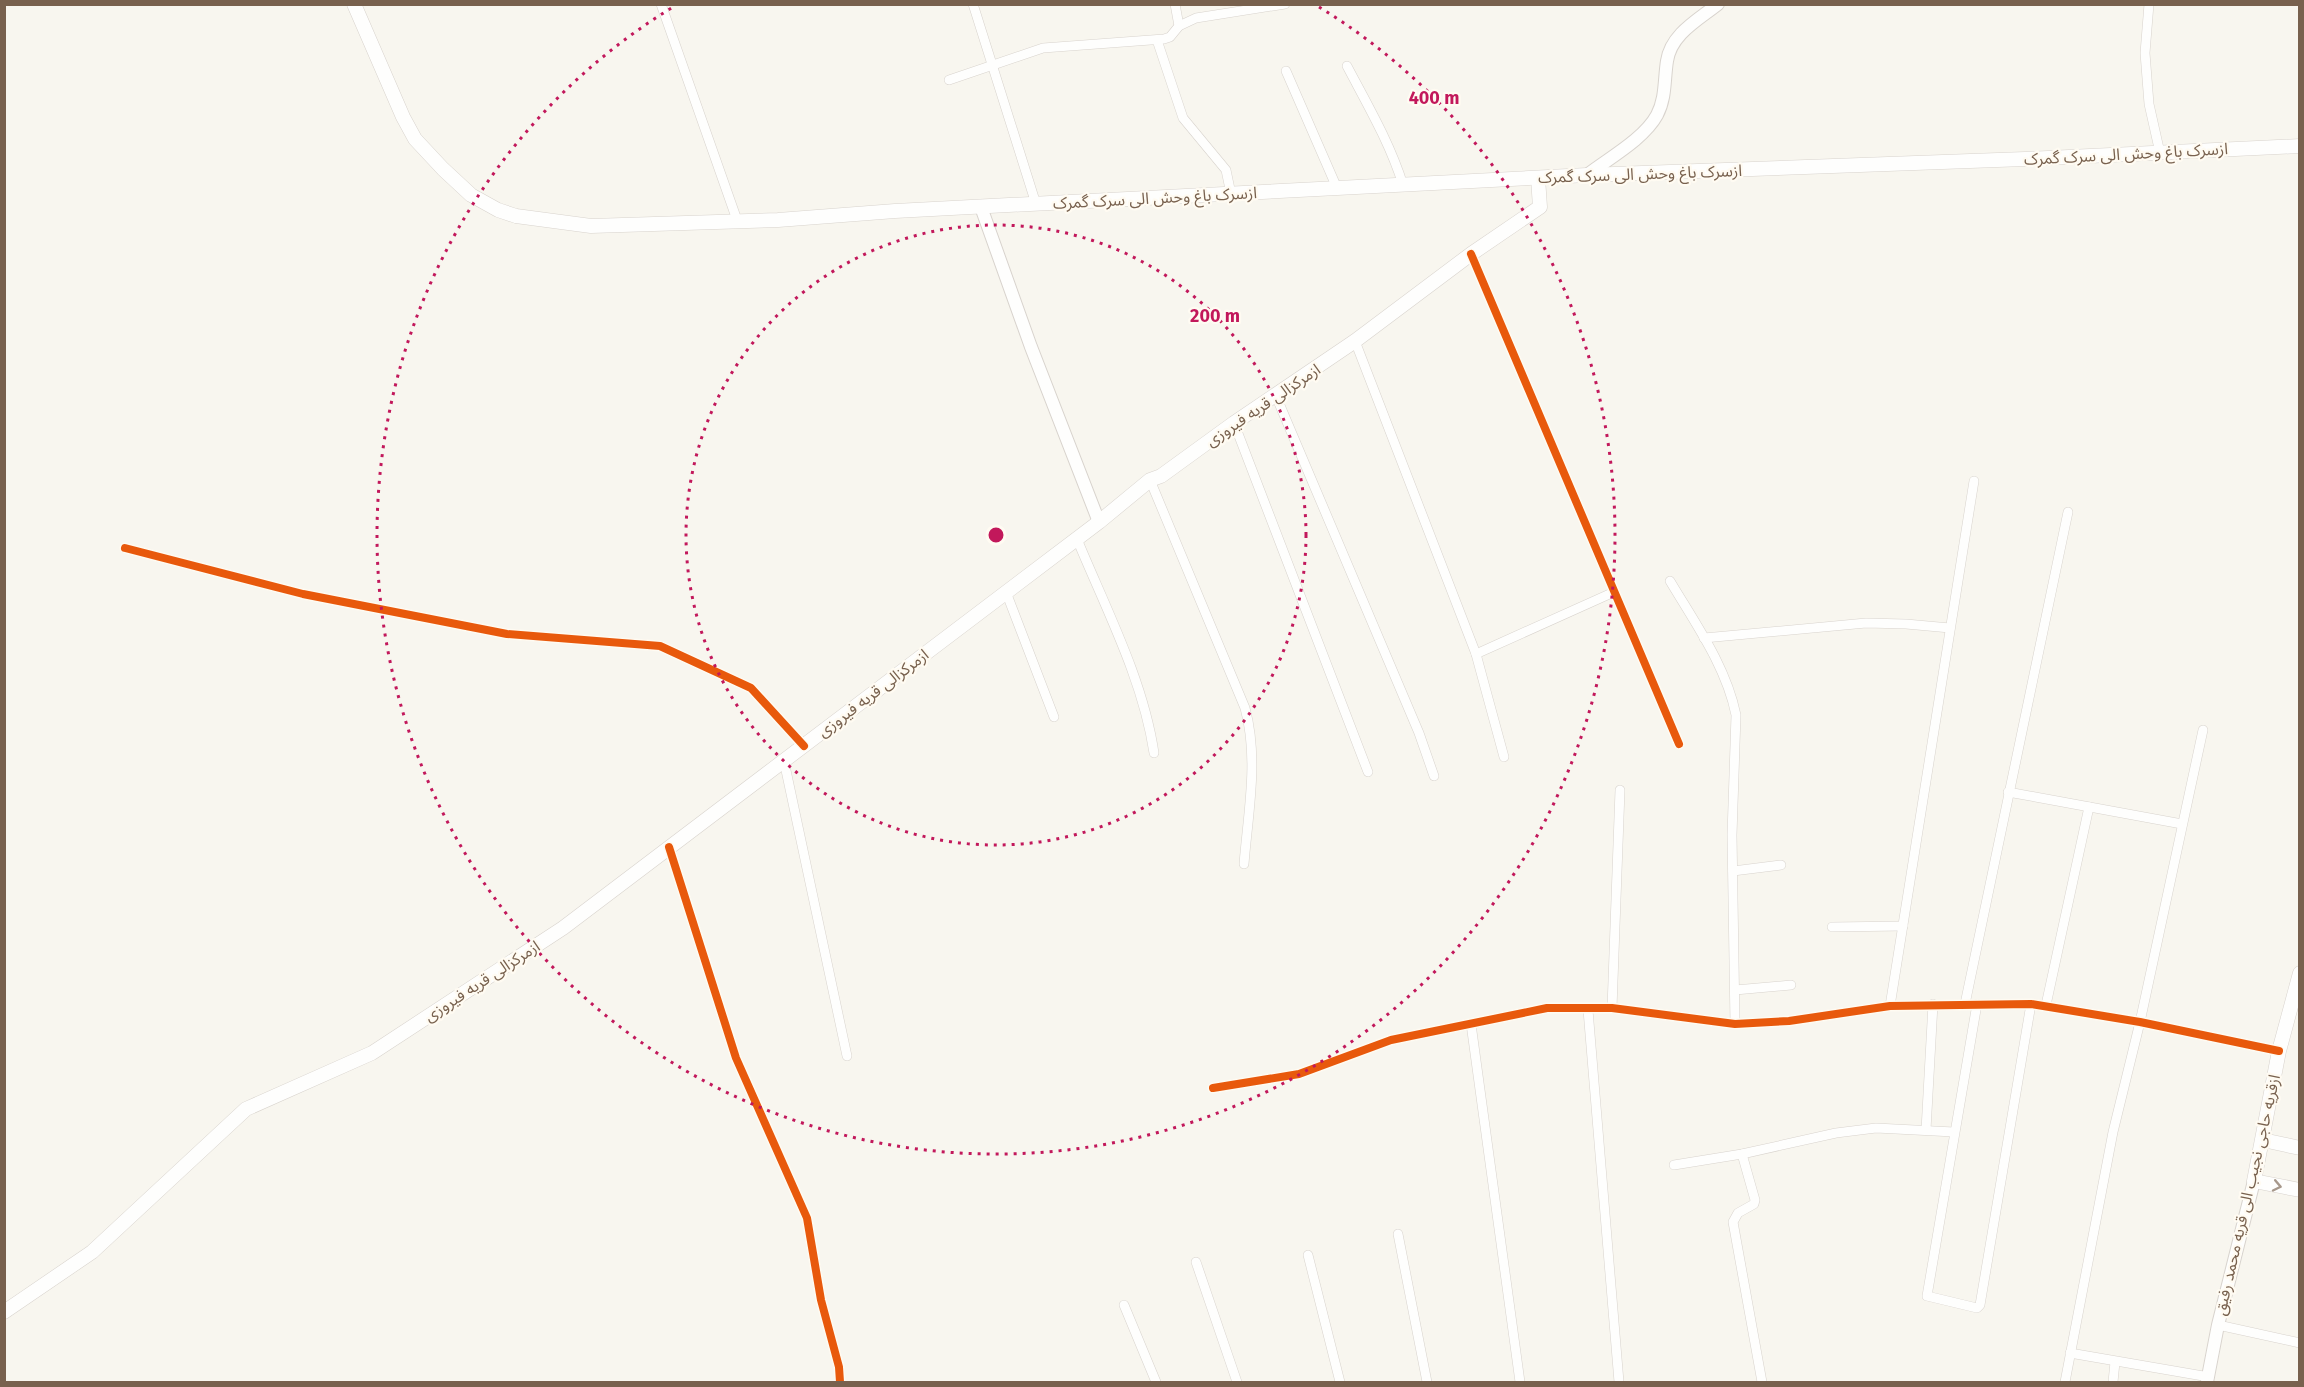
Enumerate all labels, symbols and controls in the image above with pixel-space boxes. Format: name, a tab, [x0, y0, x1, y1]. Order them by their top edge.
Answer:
text: 400 m	[1409, 87, 1459, 109]
street label: ازسرک باغ وحش الی سرک گمرک	[2024, 139, 2229, 172]
street label: ازسرک باغ وحش الی سرک گمرک	[1538, 161, 1742, 190]
street label: ازسرک باغ وحش الی سرک گمرک	[1053, 183, 1258, 216]
text: 200 m	[1190, 305, 1240, 327]
street label: ازمرکزالی قریه فیروزی	[1202, 360, 1324, 450]
centre of rings	[986, 525, 1006, 545]
street label: ازمرکزالی قریه فیروزی	[814, 645, 932, 741]
street label: ازمرکزالی قریه فیروزی	[421, 937, 543, 1025]
street label: ازقریه حاجی نجیب الی قریه محمد رفیق	[2210, 1073, 2285, 1317]
one-way arrow	[2271, 1178, 2281, 1191]

